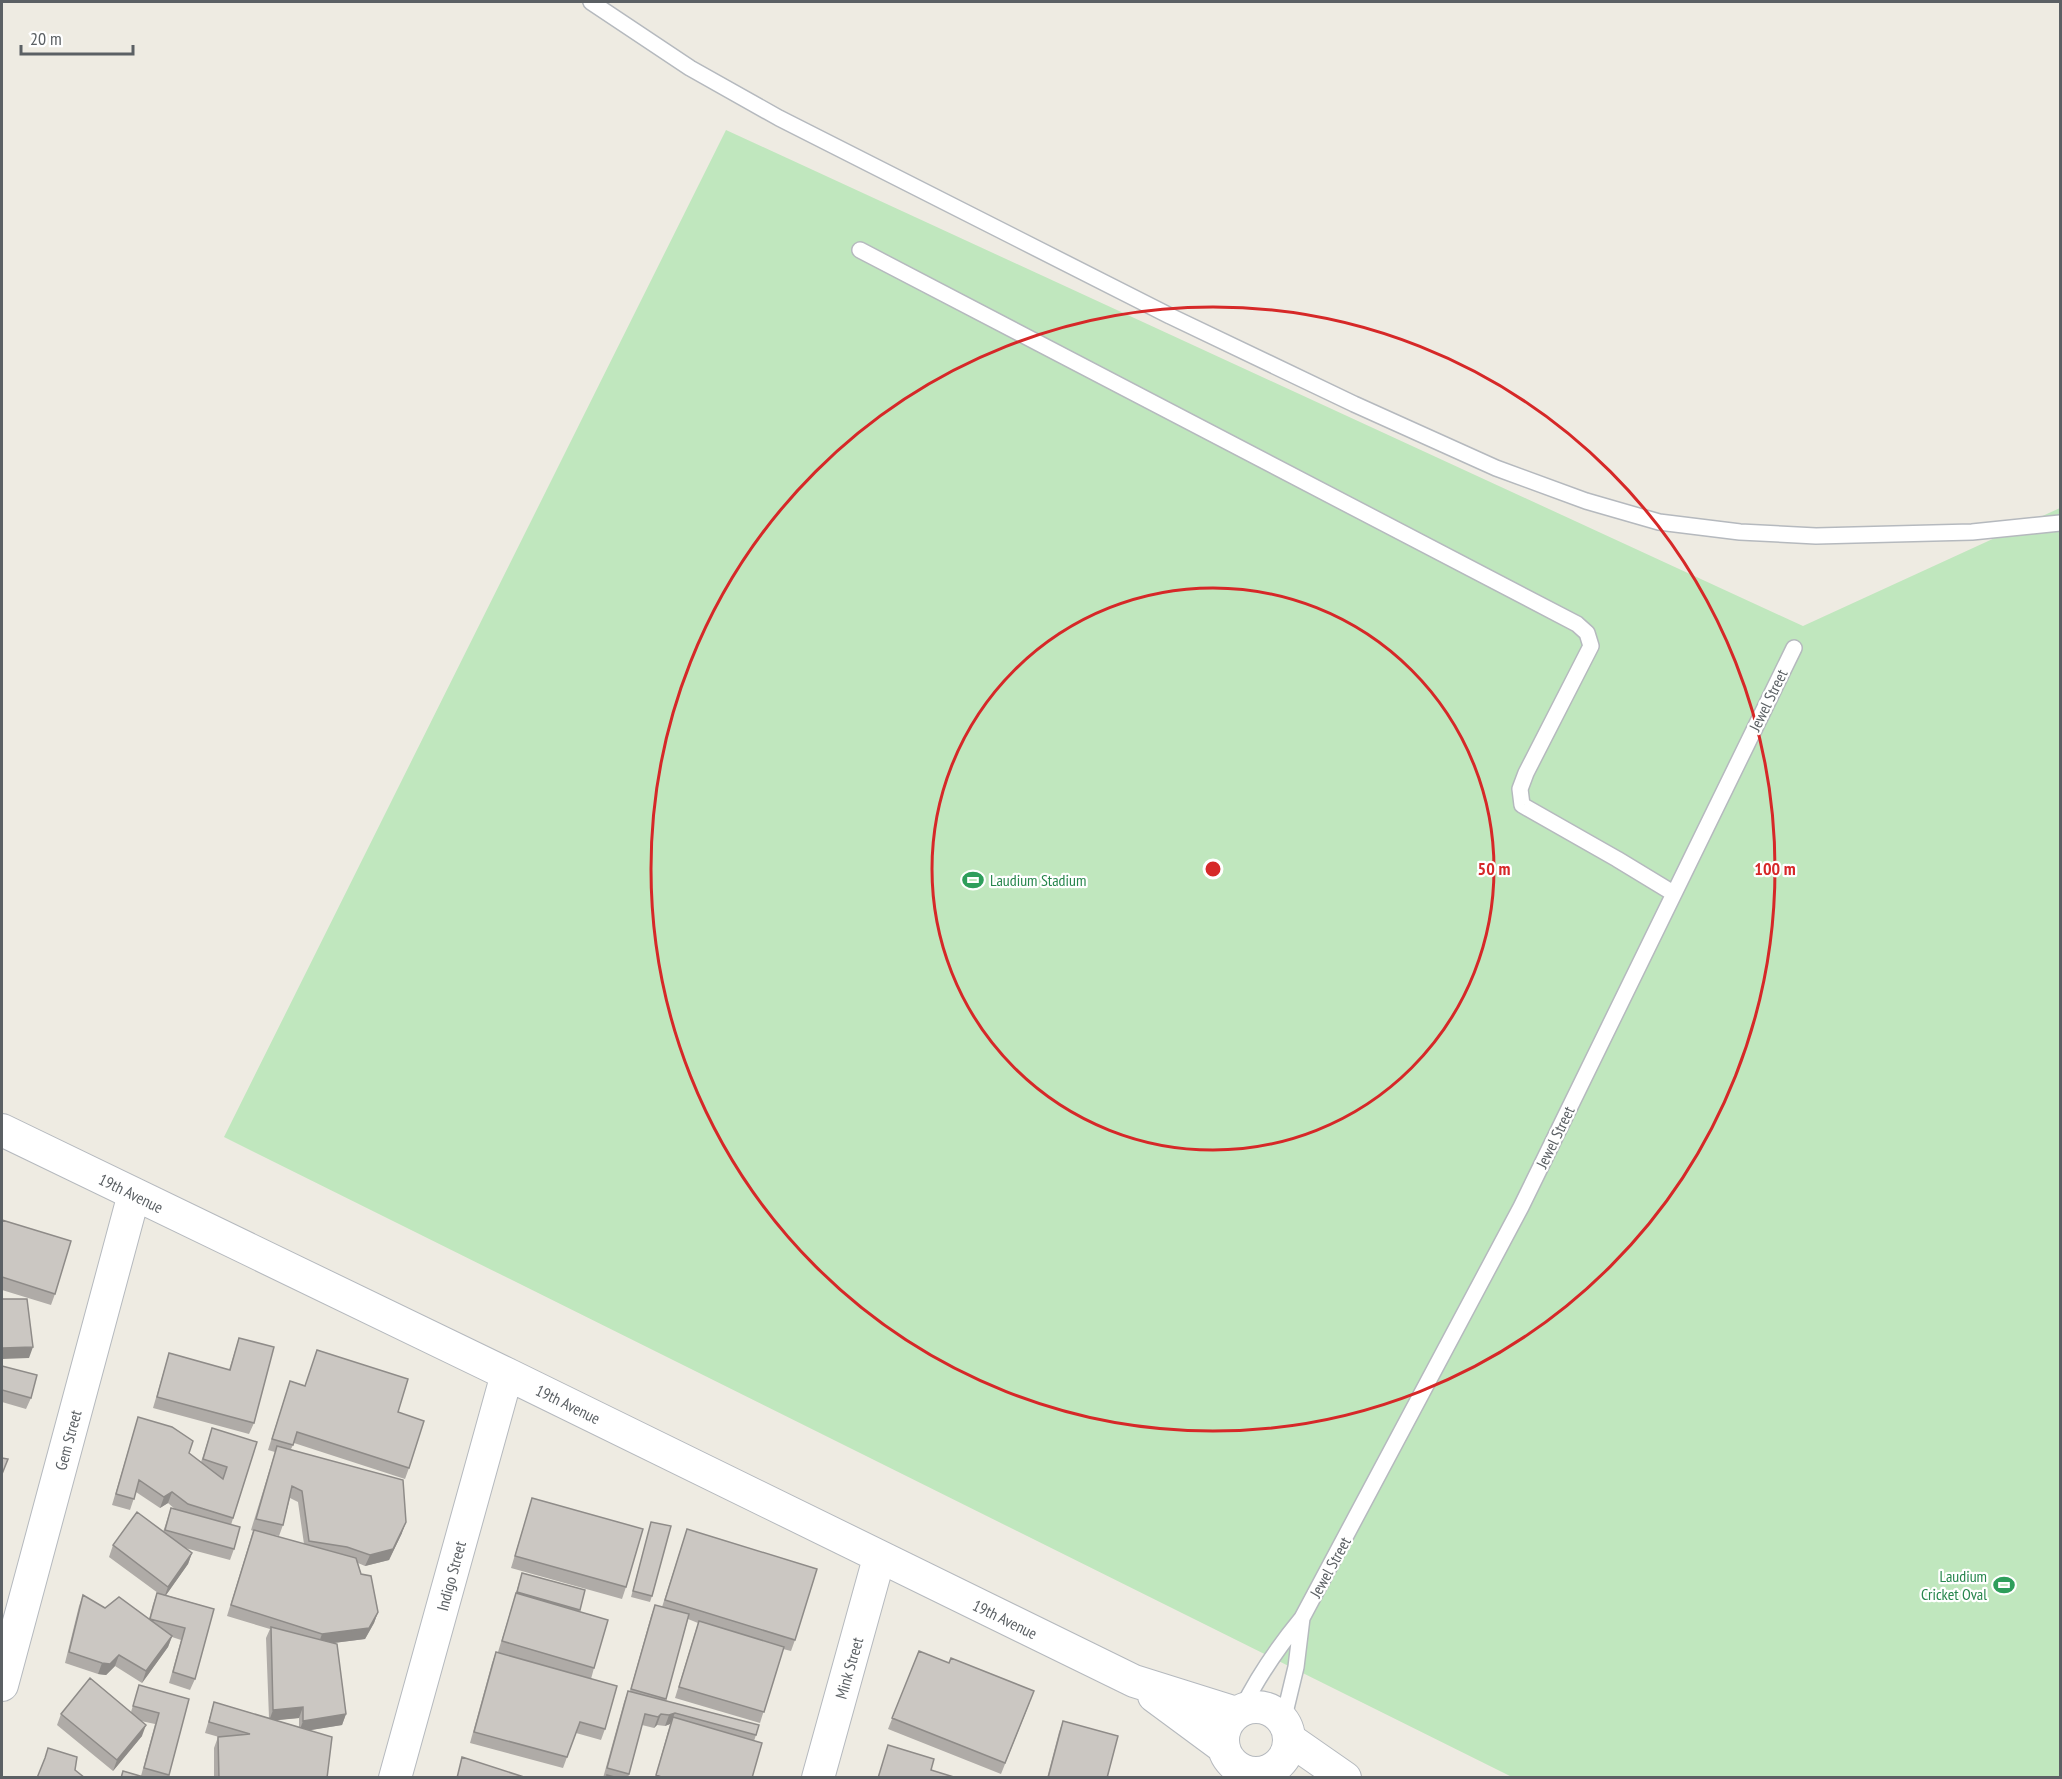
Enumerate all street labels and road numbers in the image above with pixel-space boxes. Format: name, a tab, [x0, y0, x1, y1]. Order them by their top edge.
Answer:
street label: Jewel Street	[1744, 665, 1792, 735]
street label: Jewel Street	[1531, 1102, 1579, 1172]
street label: 19th Avenue	[95, 1169, 167, 1217]
street label: 19th Avenue	[532, 1380, 604, 1428]
street label: Gem Street	[50, 1407, 86, 1472]
street label: Jewel Street	[1305, 1533, 1355, 1602]
street label: Indigo Street	[432, 1538, 470, 1613]
street label: 19th Avenue	[969, 1595, 1041, 1643]
street label: Mink Street	[831, 1634, 867, 1701]

